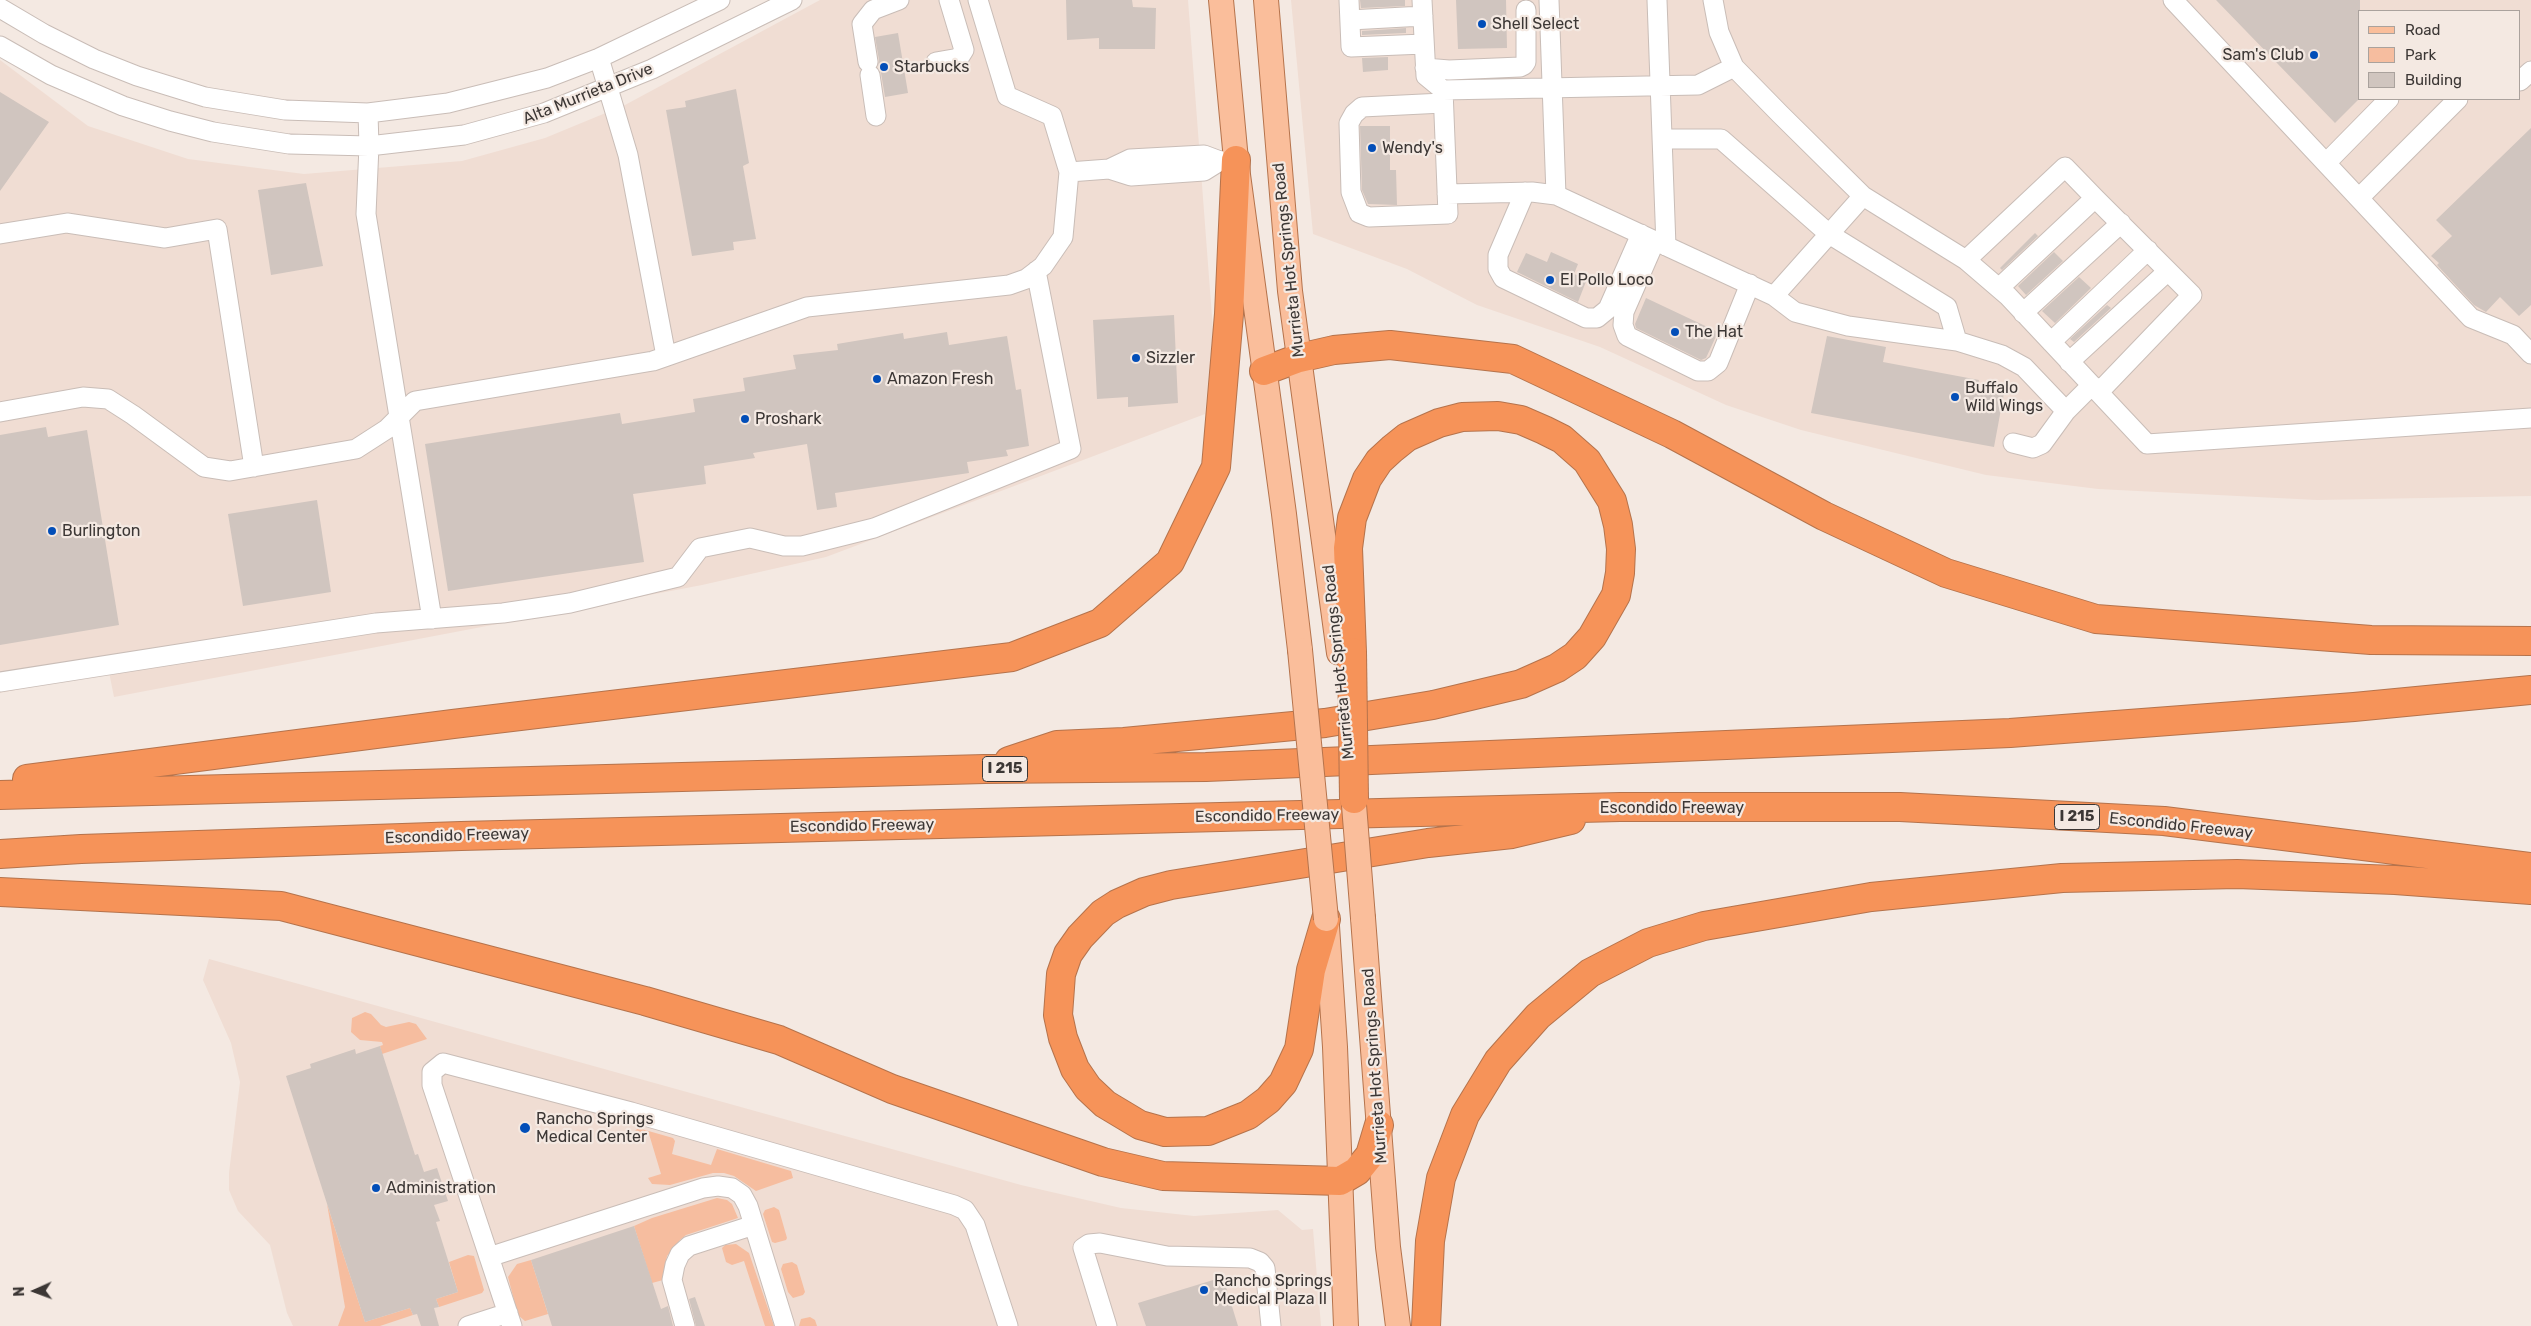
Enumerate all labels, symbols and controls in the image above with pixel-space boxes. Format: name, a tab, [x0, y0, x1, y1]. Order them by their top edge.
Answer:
legend	[2358, 10, 2521, 100]
place label: Shell Select	[1492, 14, 1579, 34]
marker: Shell Select	[1476, 18, 1488, 30]
text: Road	[2405, 21, 2441, 39]
place label: Sam's Club	[2223, 45, 2304, 65]
text: Park	[2405, 46, 2436, 64]
marker: Sam's Club	[2308, 49, 2320, 61]
place label: Starbucks	[894, 57, 969, 77]
street label: Alta Murrieta Drive	[520, 59, 656, 129]
marker: Starbucks	[878, 61, 890, 73]
text: Building	[2405, 71, 2462, 89]
place label: Wendy's	[1382, 138, 1443, 158]
marker: Wendy's	[1366, 142, 1378, 154]
street label: Murrieta Hot Springs Road	[1269, 162, 1309, 358]
place label: El Pollo Loco	[1560, 270, 1654, 290]
marker: El Pollo Loco	[1544, 274, 1556, 286]
place label: The Hat	[1685, 322, 1743, 342]
marker: The Hat	[1669, 326, 1681, 338]
place label: Sizzler	[1146, 348, 1195, 368]
marker: Sizzler	[1130, 352, 1142, 364]
place label: Amazon Fresh	[887, 369, 994, 389]
marker: Amazon Fresh	[871, 373, 883, 385]
place label: Buffalo Wild Wings	[1965, 378, 2043, 416]
marker: Buffalo Wild Wings	[1949, 391, 1961, 403]
place label: Proshark	[755, 409, 821, 429]
marker: Proshark	[739, 413, 751, 425]
place label: Burlington	[62, 521, 141, 541]
marker: Burlington	[46, 525, 58, 537]
street label: Murrieta Hot Springs Road	[1319, 564, 1359, 760]
road number: I 215	[982, 756, 1028, 782]
street label: Escondido Freeway	[1600, 798, 1744, 818]
road number: I 215	[2054, 804, 2100, 830]
street label: Escondido Freeway	[1195, 805, 1339, 827]
street label: Escondido Freeway	[2108, 809, 2254, 843]
street label: Escondido Freeway	[790, 815, 934, 837]
street label: Escondido Freeway	[385, 824, 529, 848]
street label: Murrieta Hot Springs Road	[1359, 968, 1391, 1164]
place label: Rancho Springs Medical Center	[536, 1109, 654, 1147]
marker: Rancho Springs Medical Center	[518, 1121, 532, 1135]
place label: Administration	[386, 1178, 496, 1198]
marker: Administration	[370, 1182, 382, 1194]
north arrow	[10, 1266, 60, 1316]
place label: Rancho Springs Medical Plaza II	[1214, 1271, 1332, 1309]
marker: Rancho Springs Medical Plaza II	[1198, 1284, 1210, 1296]
text: N	[11, 1286, 28, 1297]

